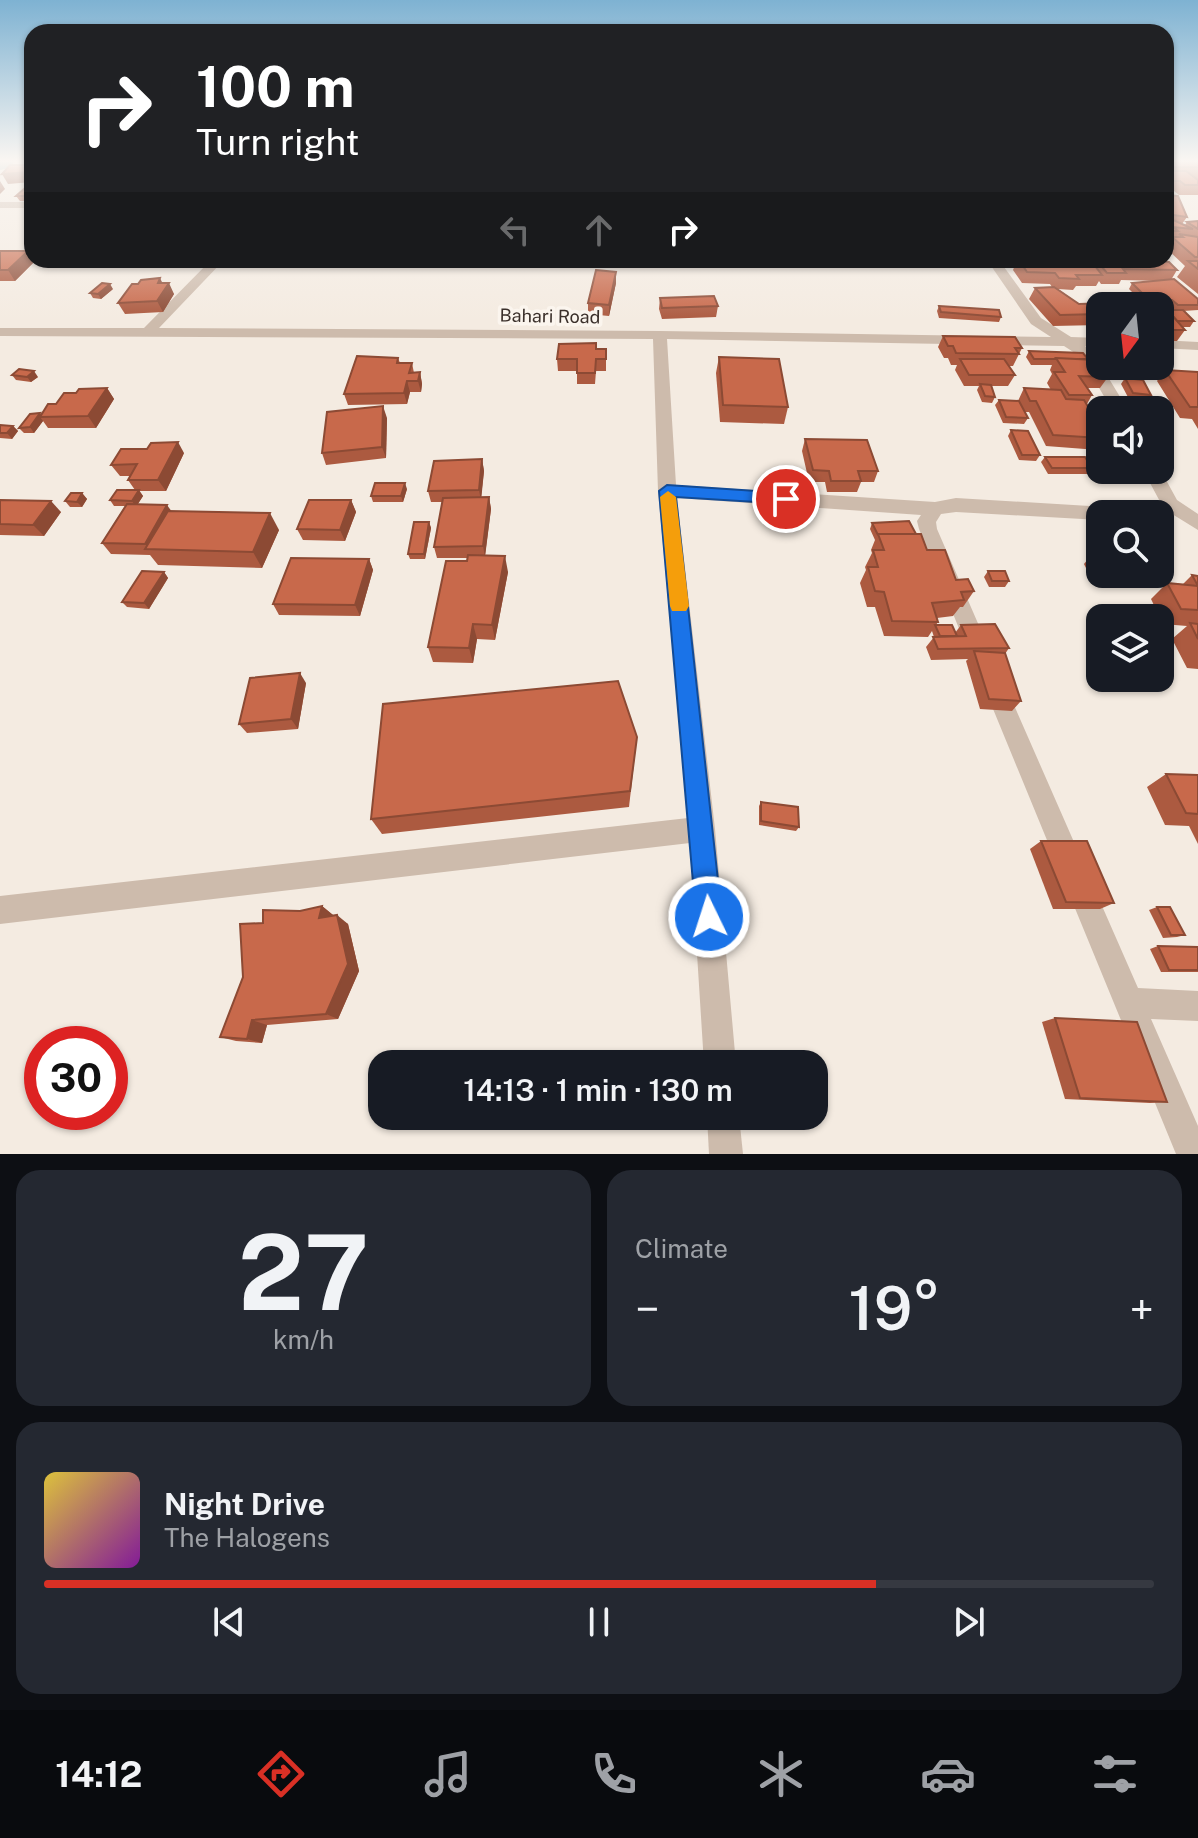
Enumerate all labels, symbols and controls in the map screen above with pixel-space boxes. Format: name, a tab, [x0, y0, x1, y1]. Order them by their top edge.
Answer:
text: 100 m	[196, 54, 355, 120]
icon: right	[64, 56, 168, 160]
text: Turn right	[196, 121, 359, 163]
icon: left	[493, 208, 537, 252]
icon: ahead	[577, 208, 621, 252]
icon: right	[661, 208, 705, 252]
north arrow	[1086, 292, 1174, 380]
map controls	[1086, 292, 1174, 692]
street label: Bahari Road	[499, 305, 601, 327]
button: sound	[1086, 396, 1174, 484]
pin	[752, 465, 820, 533]
icon: arrive	[764, 477, 808, 521]
button: search	[1086, 500, 1174, 588]
button: layers	[1086, 604, 1174, 692]
position arrow	[667, 875, 751, 959]
speed limit sign: 30	[24, 1026, 128, 1130]
text: 14:13 · 1 min · 130 m	[463, 1072, 733, 1108]
text: 27	[238, 1211, 369, 1333]
text: Climate	[635, 1233, 728, 1264]
text: 19°	[849, 1273, 940, 1344]
text: −	[635, 1283, 659, 1335]
text: +	[1130, 1283, 1154, 1335]
text: km/h	[273, 1324, 334, 1355]
text: Night Drive	[164, 1486, 325, 1522]
text: The Halogens	[164, 1522, 330, 1553]
icon: previous	[207, 1600, 251, 1644]
icon: pause	[577, 1600, 621, 1644]
icon: next	[947, 1600, 991, 1644]
icon: directions	[253, 1746, 309, 1802]
icon: music	[420, 1746, 476, 1802]
icon: phone	[586, 1746, 642, 1802]
icon: climate	[753, 1746, 809, 1802]
icon: car	[920, 1746, 976, 1802]
icon: filters	[1087, 1746, 1143, 1802]
text: 14:12	[55, 1753, 142, 1795]

